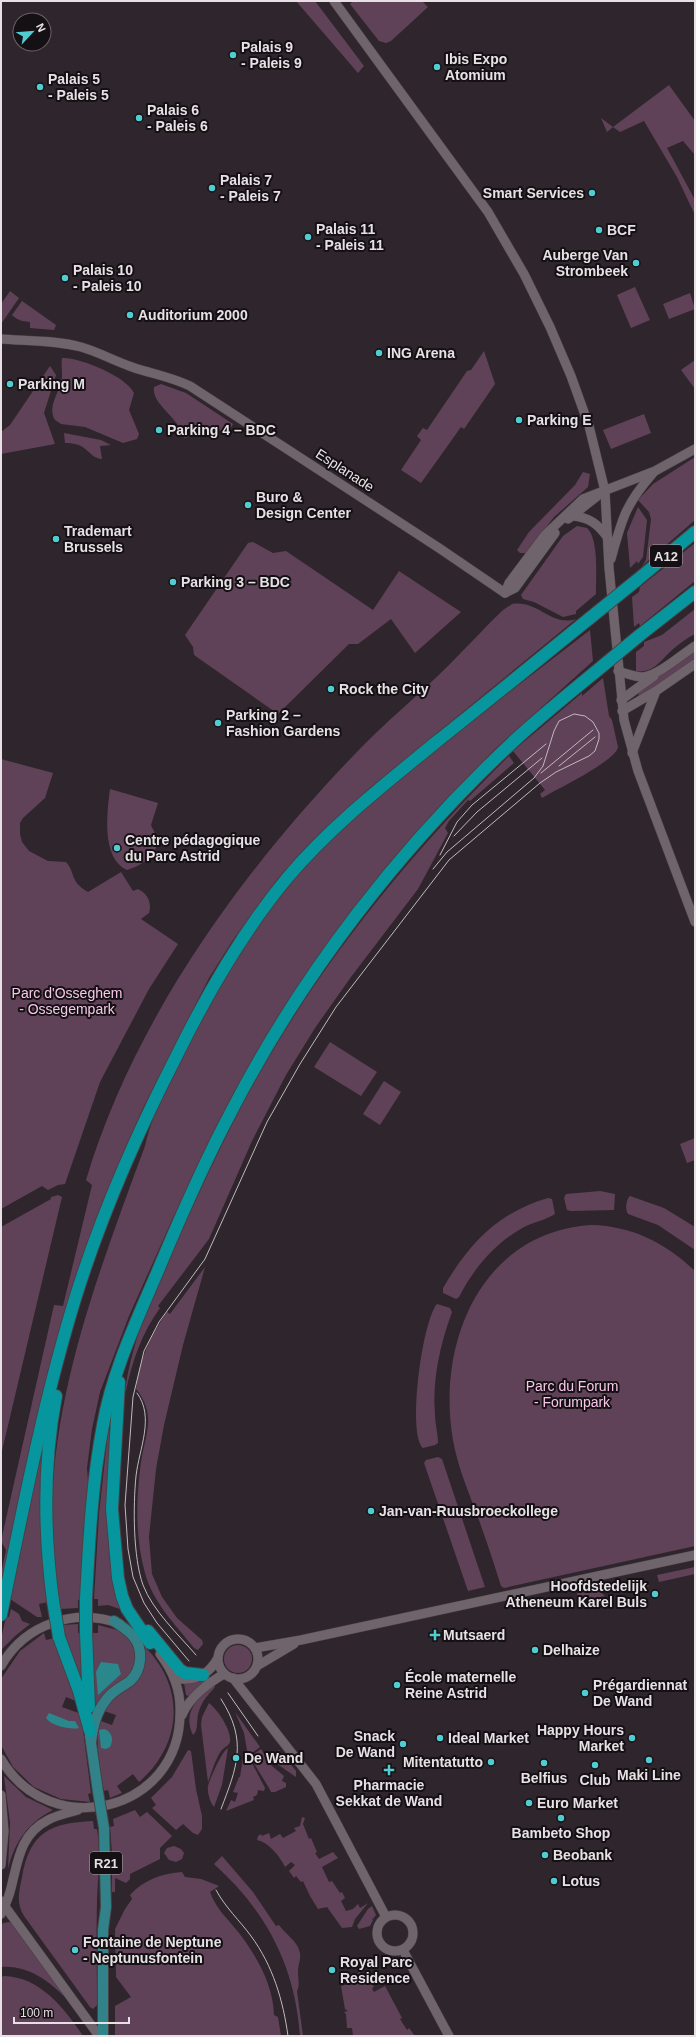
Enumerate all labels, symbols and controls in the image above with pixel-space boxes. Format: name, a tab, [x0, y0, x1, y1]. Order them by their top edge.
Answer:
north arrow	[12, 12, 52, 52]
text: N	[34, 21, 48, 34]
place label: Palais 9 - Paleis 9	[241, 39, 302, 71]
marker: Palais 9 - Paleis 9	[228, 50, 238, 60]
place label: Ibis Expo Atomium	[445, 51, 507, 83]
marker: Ibis Expo Atomium	[432, 62, 442, 72]
place label: Palais 5 - Paleis 5	[48, 71, 109, 103]
marker: Palais 5 - Paleis 5	[35, 82, 45, 92]
place label: Palais 6 - Paleis 6	[147, 102, 208, 134]
marker: Palais 6 - Paleis 6	[134, 113, 144, 123]
place label: Palais 7 - Paleis 7	[220, 172, 281, 204]
marker: Palais 7 - Paleis 7	[207, 183, 217, 193]
place label: Smart Services	[483, 185, 584, 201]
marker: Smart Services	[587, 188, 597, 198]
place label: Palais 11 - Paleis 11	[316, 221, 384, 253]
place label: BCF	[607, 222, 636, 238]
marker: BCF	[594, 225, 604, 235]
marker: Palais 11 - Paleis 11	[303, 232, 313, 242]
place label: Auberge Van Strombeek	[542, 247, 628, 279]
marker: Auberge Van Strombeek	[631, 258, 641, 268]
place label: Palais 10 - Paleis 10	[73, 262, 142, 294]
marker: Palais 10 - Paleis 10	[60, 273, 70, 283]
place label: Auditorium 2000	[138, 307, 248, 323]
marker: Auditorium 2000	[125, 310, 135, 320]
place label: ING Arena	[387, 345, 455, 361]
marker: ING Arena	[374, 348, 384, 358]
place label: Parking M	[18, 376, 85, 392]
marker: Parking M	[5, 379, 15, 389]
place label: Parking E	[527, 412, 592, 428]
marker: Parking E	[514, 415, 524, 425]
place label: Parking 4 – BDC	[167, 422, 276, 438]
marker: Parking 4 – BDC	[154, 425, 164, 435]
street label: Esplanade	[313, 445, 377, 495]
place label: Buro & Design Center	[256, 489, 351, 521]
marker: Buro & Design Center	[243, 500, 253, 510]
place label: Trademart Brussels	[64, 523, 132, 555]
marker: Trademart Brussels	[51, 534, 61, 544]
road number: A12	[650, 545, 682, 567]
place label: Parking 3 – BDC	[181, 574, 290, 590]
marker: Parking 3 – BDC	[168, 577, 178, 587]
place label: Rock the City	[339, 681, 429, 697]
marker: Rock the City	[326, 684, 336, 694]
place label: Parking 2 – Fashion Gardens	[226, 707, 341, 739]
marker: Parking 2 – Fashion Gardens	[213, 718, 223, 728]
place label: Centre pédagogique du Parc Astrid	[125, 832, 261, 864]
marker: Centre pédagogique du Parc Astrid	[112, 843, 122, 853]
park label: Parc d'Osseghem - Ossegempark	[12, 985, 122, 1017]
park label: Parc du Forum - Forumpark	[526, 1378, 618, 1410]
place label: Jan-van-Ruusbroeckollege	[379, 1503, 558, 1519]
marker: Jan-van-Ruusbroeckollege	[366, 1506, 376, 1516]
place label: Hoofdstedelijk Atheneum Karel Buls	[505, 1578, 647, 1610]
marker: Hoofdstedelijk Atheneum Karel Buls	[650, 1589, 660, 1599]
place label: Mutsaerd	[443, 1627, 505, 1643]
marker: Mutsaerd	[430, 1630, 440, 1640]
place label: Delhaize	[543, 1642, 600, 1658]
marker: Delhaize	[530, 1645, 540, 1655]
place label: École maternelle Reine Astrid	[405, 1669, 516, 1701]
place label: Prégardiennat De Wand	[593, 1677, 687, 1709]
marker: École maternelle Reine Astrid	[392, 1680, 402, 1690]
marker: Prégardiennat De Wand	[580, 1688, 590, 1698]
place label: Happy Hours Market	[537, 1722, 624, 1754]
place label: Snack De Wand	[336, 1728, 395, 1760]
place label: Ideal Market	[448, 1730, 529, 1746]
marker: Ideal Market	[435, 1733, 445, 1743]
marker: Happy Hours Market	[627, 1733, 637, 1743]
marker: Snack De Wand	[398, 1739, 408, 1749]
place label: De Wand	[244, 1750, 303, 1766]
marker: De Wand	[231, 1753, 241, 1763]
place label: Mitentatutto	[403, 1754, 483, 1770]
marker: Maki Line	[644, 1755, 654, 1765]
marker: Mitentatutto	[486, 1757, 496, 1767]
marker: Belfius	[539, 1758, 549, 1768]
marker: Club	[590, 1760, 600, 1770]
marker: Pharmacie Sekkat de Wand	[384, 1765, 394, 1775]
place label: Maki Line	[617, 1767, 681, 1783]
place label: Belfius	[521, 1770, 568, 1786]
place label: Club	[579, 1772, 611, 1788]
place label: Pharmacie Sekkat de Wand	[336, 1777, 442, 1809]
place label: Euro Market	[537, 1795, 618, 1811]
marker: Euro Market	[524, 1798, 534, 1808]
marker: Bambeto Shop	[556, 1813, 566, 1823]
place label: Bambeto Shop	[512, 1825, 610, 1841]
place label: Beobank	[553, 1847, 612, 1863]
marker: Beobank	[540, 1850, 550, 1860]
road number: R21	[90, 1852, 122, 1874]
place label: Lotus	[562, 1873, 600, 1889]
marker: Lotus	[549, 1876, 559, 1886]
place label: Fontaine de Neptune - Neptunusfontein	[83, 1934, 222, 1966]
marker: Fontaine de Neptune - Neptunusfontein	[70, 1945, 80, 1955]
place label: Royal Parc Residence	[340, 1954, 413, 1986]
marker: Royal Parc Residence	[327, 1965, 337, 1975]
scale bar	[14, 1999, 129, 2025]
text: 100 m	[20, 2006, 53, 2020]

